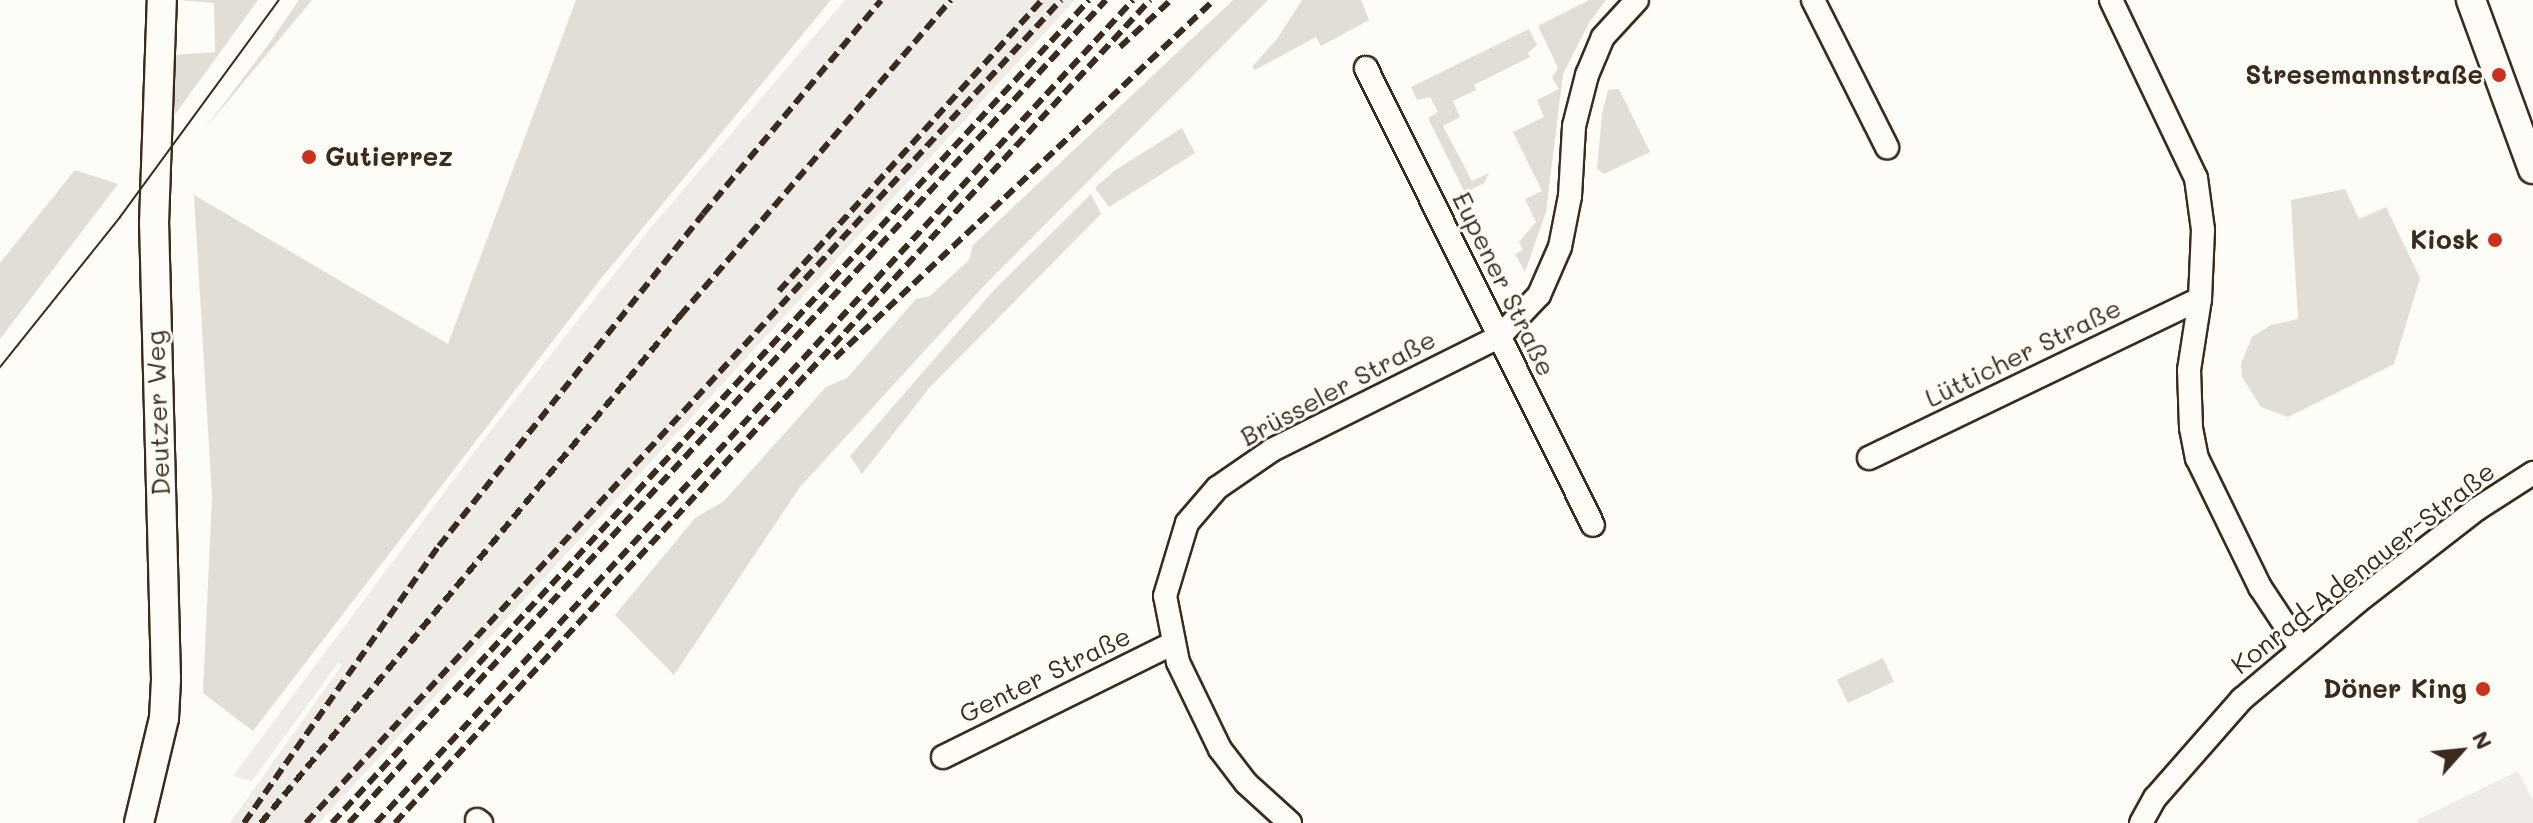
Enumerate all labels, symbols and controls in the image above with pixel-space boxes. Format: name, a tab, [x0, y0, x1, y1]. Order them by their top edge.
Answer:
place label: Stresemannstraße	[2245, 59, 2483, 91]
marker: Stresemannstraße	[2490, 66, 2508, 84]
place label: Gutierrez	[325, 141, 453, 173]
marker: Gutierrez	[300, 148, 318, 166]
street label: Eupener Straße	[1446, 187, 1562, 381]
place label: Kiosk	[2410, 224, 2479, 256]
marker: Kiosk	[2486, 231, 2504, 249]
street label: Lütticher Straße	[1920, 292, 2126, 414]
street label: Brüsseler Straße	[1235, 323, 1441, 453]
street label: Deutzer Weg	[140, 330, 176, 496]
street label: Konrad-Adenauer-Straße	[2225, 455, 2501, 681]
street label: Genter Straße	[954, 620, 1136, 730]
place label: Döner King	[2323, 673, 2467, 705]
marker: Döner King	[2474, 680, 2492, 698]
north arrow	[2421, 711, 2501, 791]
text: N	[2466, 726, 2500, 754]

